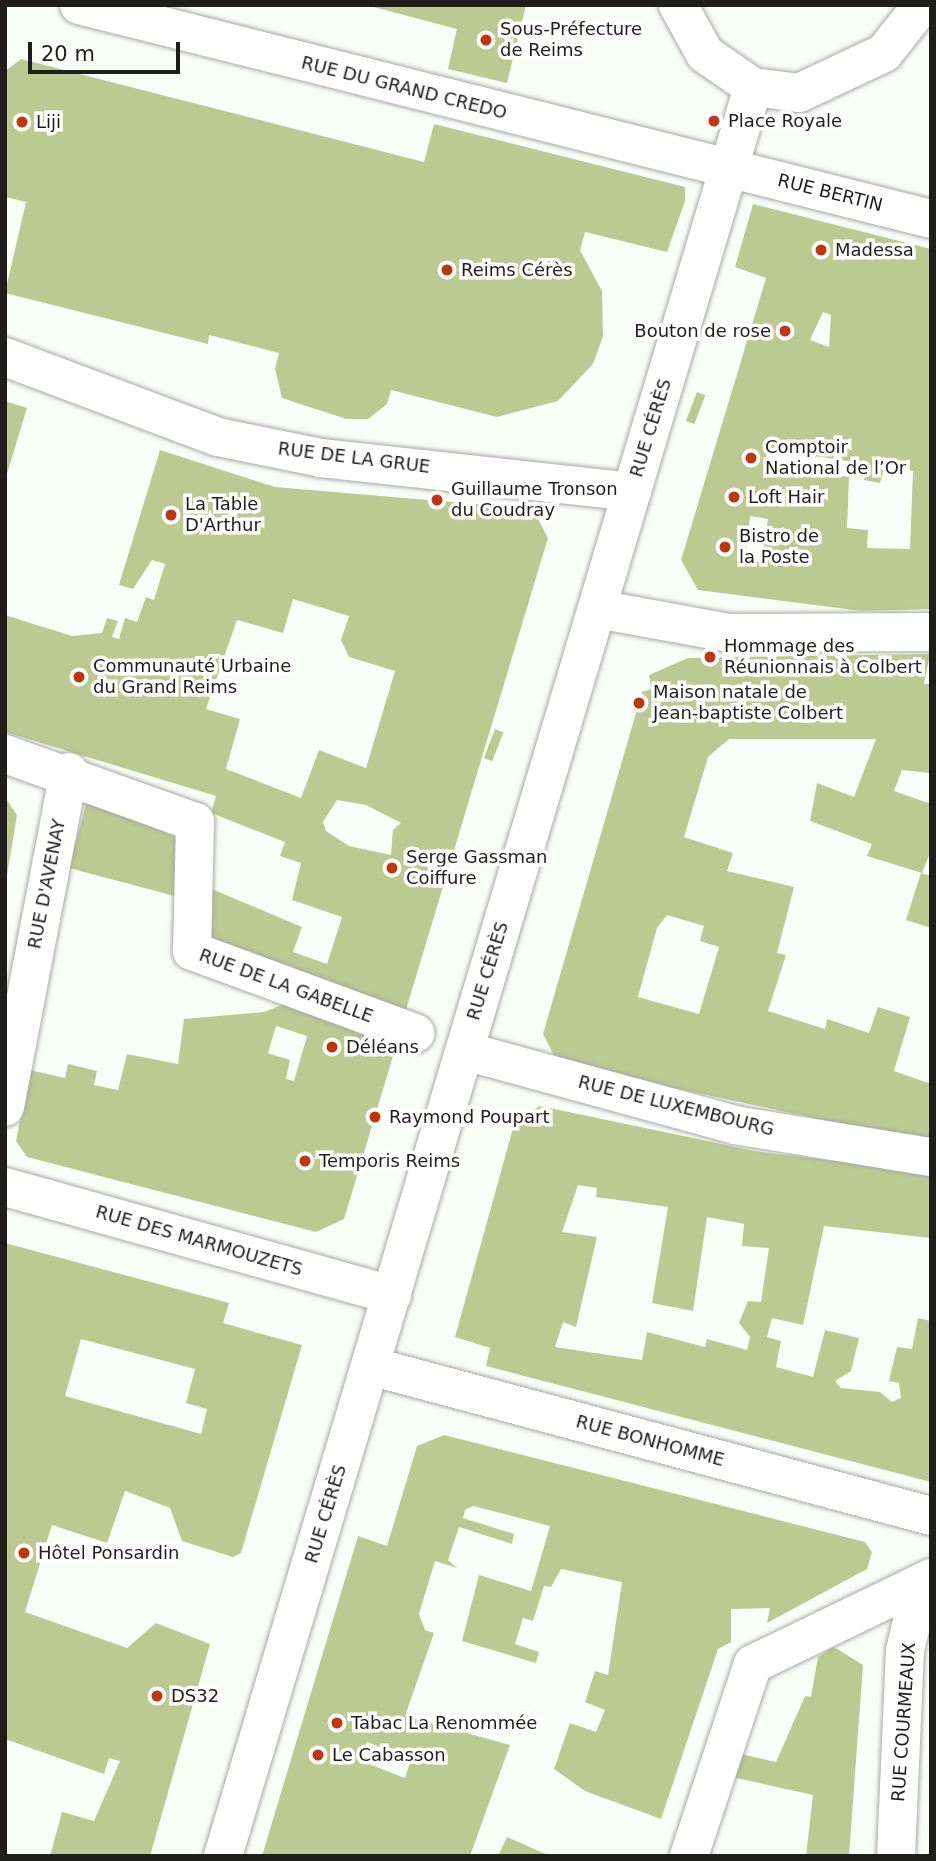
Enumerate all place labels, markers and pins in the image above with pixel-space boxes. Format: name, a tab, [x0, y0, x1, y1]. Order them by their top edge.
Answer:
place label: Sous-Préfecture de Reims	[500, 19, 642, 61]
marker: Sous-Préfecture de Reims	[478, 32, 494, 48]
place label: Place Royale	[728, 110, 842, 132]
place label: Liji	[36, 111, 61, 133]
marker: Place Royale	[706, 113, 722, 129]
marker: Liji	[14, 114, 30, 130]
place label: Madessa	[835, 239, 914, 261]
marker: Madessa	[813, 242, 829, 258]
place label: Reims Cérès	[461, 259, 573, 281]
marker: Reims Cérès	[439, 262, 455, 278]
place label: Bouton de rose	[634, 320, 771, 342]
marker: Bouton de rose	[777, 323, 793, 339]
place label: Comptoir National de l’Or	[765, 437, 906, 480]
marker: Comptoir National de l’Or	[743, 450, 759, 466]
place label: Guillaume Tronson du Coudray	[451, 479, 618, 522]
place label: Loft Hair	[748, 486, 824, 508]
marker: Loft Hair	[726, 489, 742, 505]
marker: Guillaume Tronson du Coudray	[429, 492, 445, 508]
place label: La Table D'Arthur	[185, 494, 261, 536]
marker: La Table D'Arthur	[163, 507, 179, 523]
place label: Bistro de la Poste	[739, 526, 819, 568]
marker: Bistro de la Poste	[717, 539, 733, 555]
place label: Hommage des Réunionnais à Colbert	[724, 636, 922, 678]
marker: Hommage des Réunionnais à Colbert	[702, 649, 718, 665]
place label: Communauté Urbaine du Grand Reims	[93, 656, 291, 698]
marker: Communauté Urbaine du Grand Reims	[71, 669, 87, 685]
place label: Maison natale de Jean-baptiste Colbert	[653, 682, 843, 724]
marker: Maison natale de Jean-baptiste Colbert	[631, 695, 647, 711]
place label: Serge Gassman Coiffure	[406, 847, 548, 890]
marker: Serge Gassman Coiffure	[384, 860, 400, 876]
place label: Déléans	[346, 1036, 419, 1058]
marker: Déléans	[324, 1039, 340, 1055]
place label: Raymond Poupart	[389, 1106, 549, 1128]
marker: Raymond Poupart	[367, 1109, 383, 1125]
place label: Temporis Reims	[319, 1150, 460, 1172]
marker: Temporis Reims	[297, 1153, 313, 1169]
place label: Hôtel Ponsardin	[38, 1542, 179, 1564]
marker: Hôtel Ponsardin	[16, 1545, 32, 1561]
place label: DS32	[171, 1685, 219, 1707]
marker: DS32	[149, 1688, 165, 1704]
place label: Tabac La Renommée	[351, 1712, 537, 1734]
marker: Tabac La Renommée	[329, 1715, 345, 1731]
place label: Le Cabasson	[332, 1744, 446, 1766]
marker: Le Cabasson	[310, 1747, 326, 1763]

